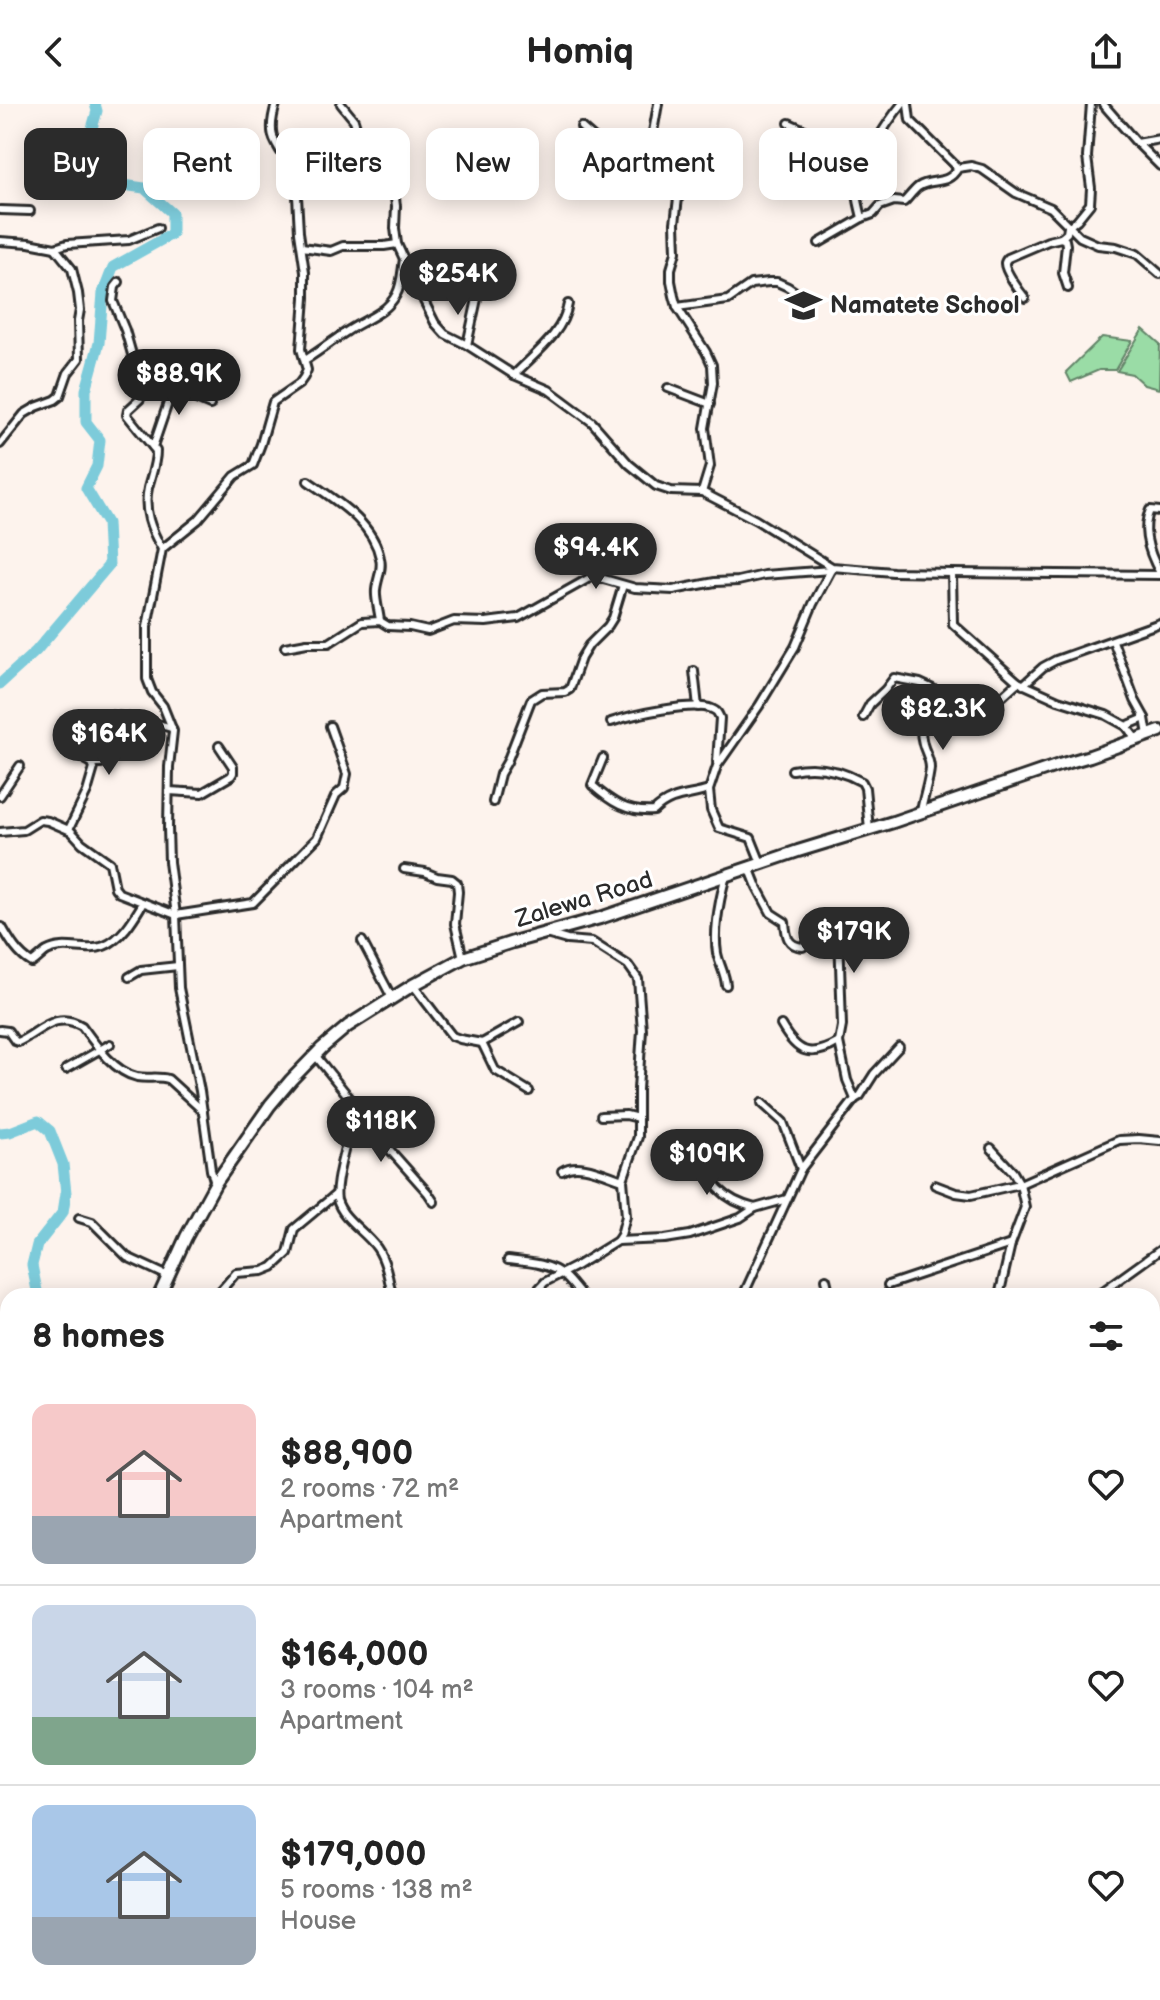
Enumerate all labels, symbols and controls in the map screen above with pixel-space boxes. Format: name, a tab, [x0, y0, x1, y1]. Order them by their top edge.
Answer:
icon: back	[32, 30, 76, 74]
icon: share	[1084, 30, 1128, 74]
text: Homiq	[526, 31, 634, 74]
chip: Buy	[24, 128, 127, 200]
chip: Rent	[143, 128, 260, 200]
chip: Filters	[276, 128, 410, 200]
chip: New	[426, 128, 539, 200]
chip: Apartment	[555, 128, 743, 200]
chip: House	[759, 128, 897, 200]
pin: $254K	[402, 249, 514, 317]
text: $254K	[418, 259, 498, 290]
school or university icon: Namatete School	[785, 286, 823, 324]
place label: Namatete School	[830, 291, 1020, 320]
pin: $88.9K	[114, 349, 244, 417]
text: $88.9K	[135, 359, 223, 390]
pin: $94.4K	[531, 523, 661, 591]
text: $94.4K	[553, 533, 639, 564]
pin: $82.3K	[878, 684, 1008, 752]
text: $82.3K	[900, 694, 986, 725]
pin: $164K	[53, 709, 165, 777]
text: $164K	[71, 719, 147, 750]
street label: Zalewa Road	[511, 865, 656, 934]
pin: $179K	[798, 907, 910, 975]
text: $179K	[816, 917, 892, 948]
pin: $118K	[325, 1096, 437, 1164]
text: $118K	[345, 1106, 417, 1137]
pin: $109K	[651, 1129, 763, 1197]
text: $109K	[668, 1139, 746, 1170]
icon: filters	[1084, 1314, 1128, 1358]
text: 8 homes	[32, 1316, 165, 1357]
text: $88,900	[280, 1433, 413, 1474]
icon: home	[96, 1436, 192, 1532]
icon: heart	[1084, 1462, 1128, 1506]
text: 2 rooms · 72 m²	[280, 1474, 459, 1505]
text: Apartment	[280, 1505, 403, 1536]
text: $164,000	[280, 1634, 428, 1675]
icon: home	[96, 1637, 192, 1733]
icon: heart	[1084, 1663, 1128, 1707]
text: 3 rooms · 104 m²	[280, 1675, 474, 1706]
text: Apartment	[280, 1706, 403, 1737]
text: $179,000	[280, 1834, 427, 1875]
icon: home	[96, 1837, 192, 1933]
icon: heart	[1084, 1863, 1128, 1907]
text: 5 rooms · 138 m²	[280, 1875, 473, 1906]
text: House	[280, 1906, 356, 1937]

